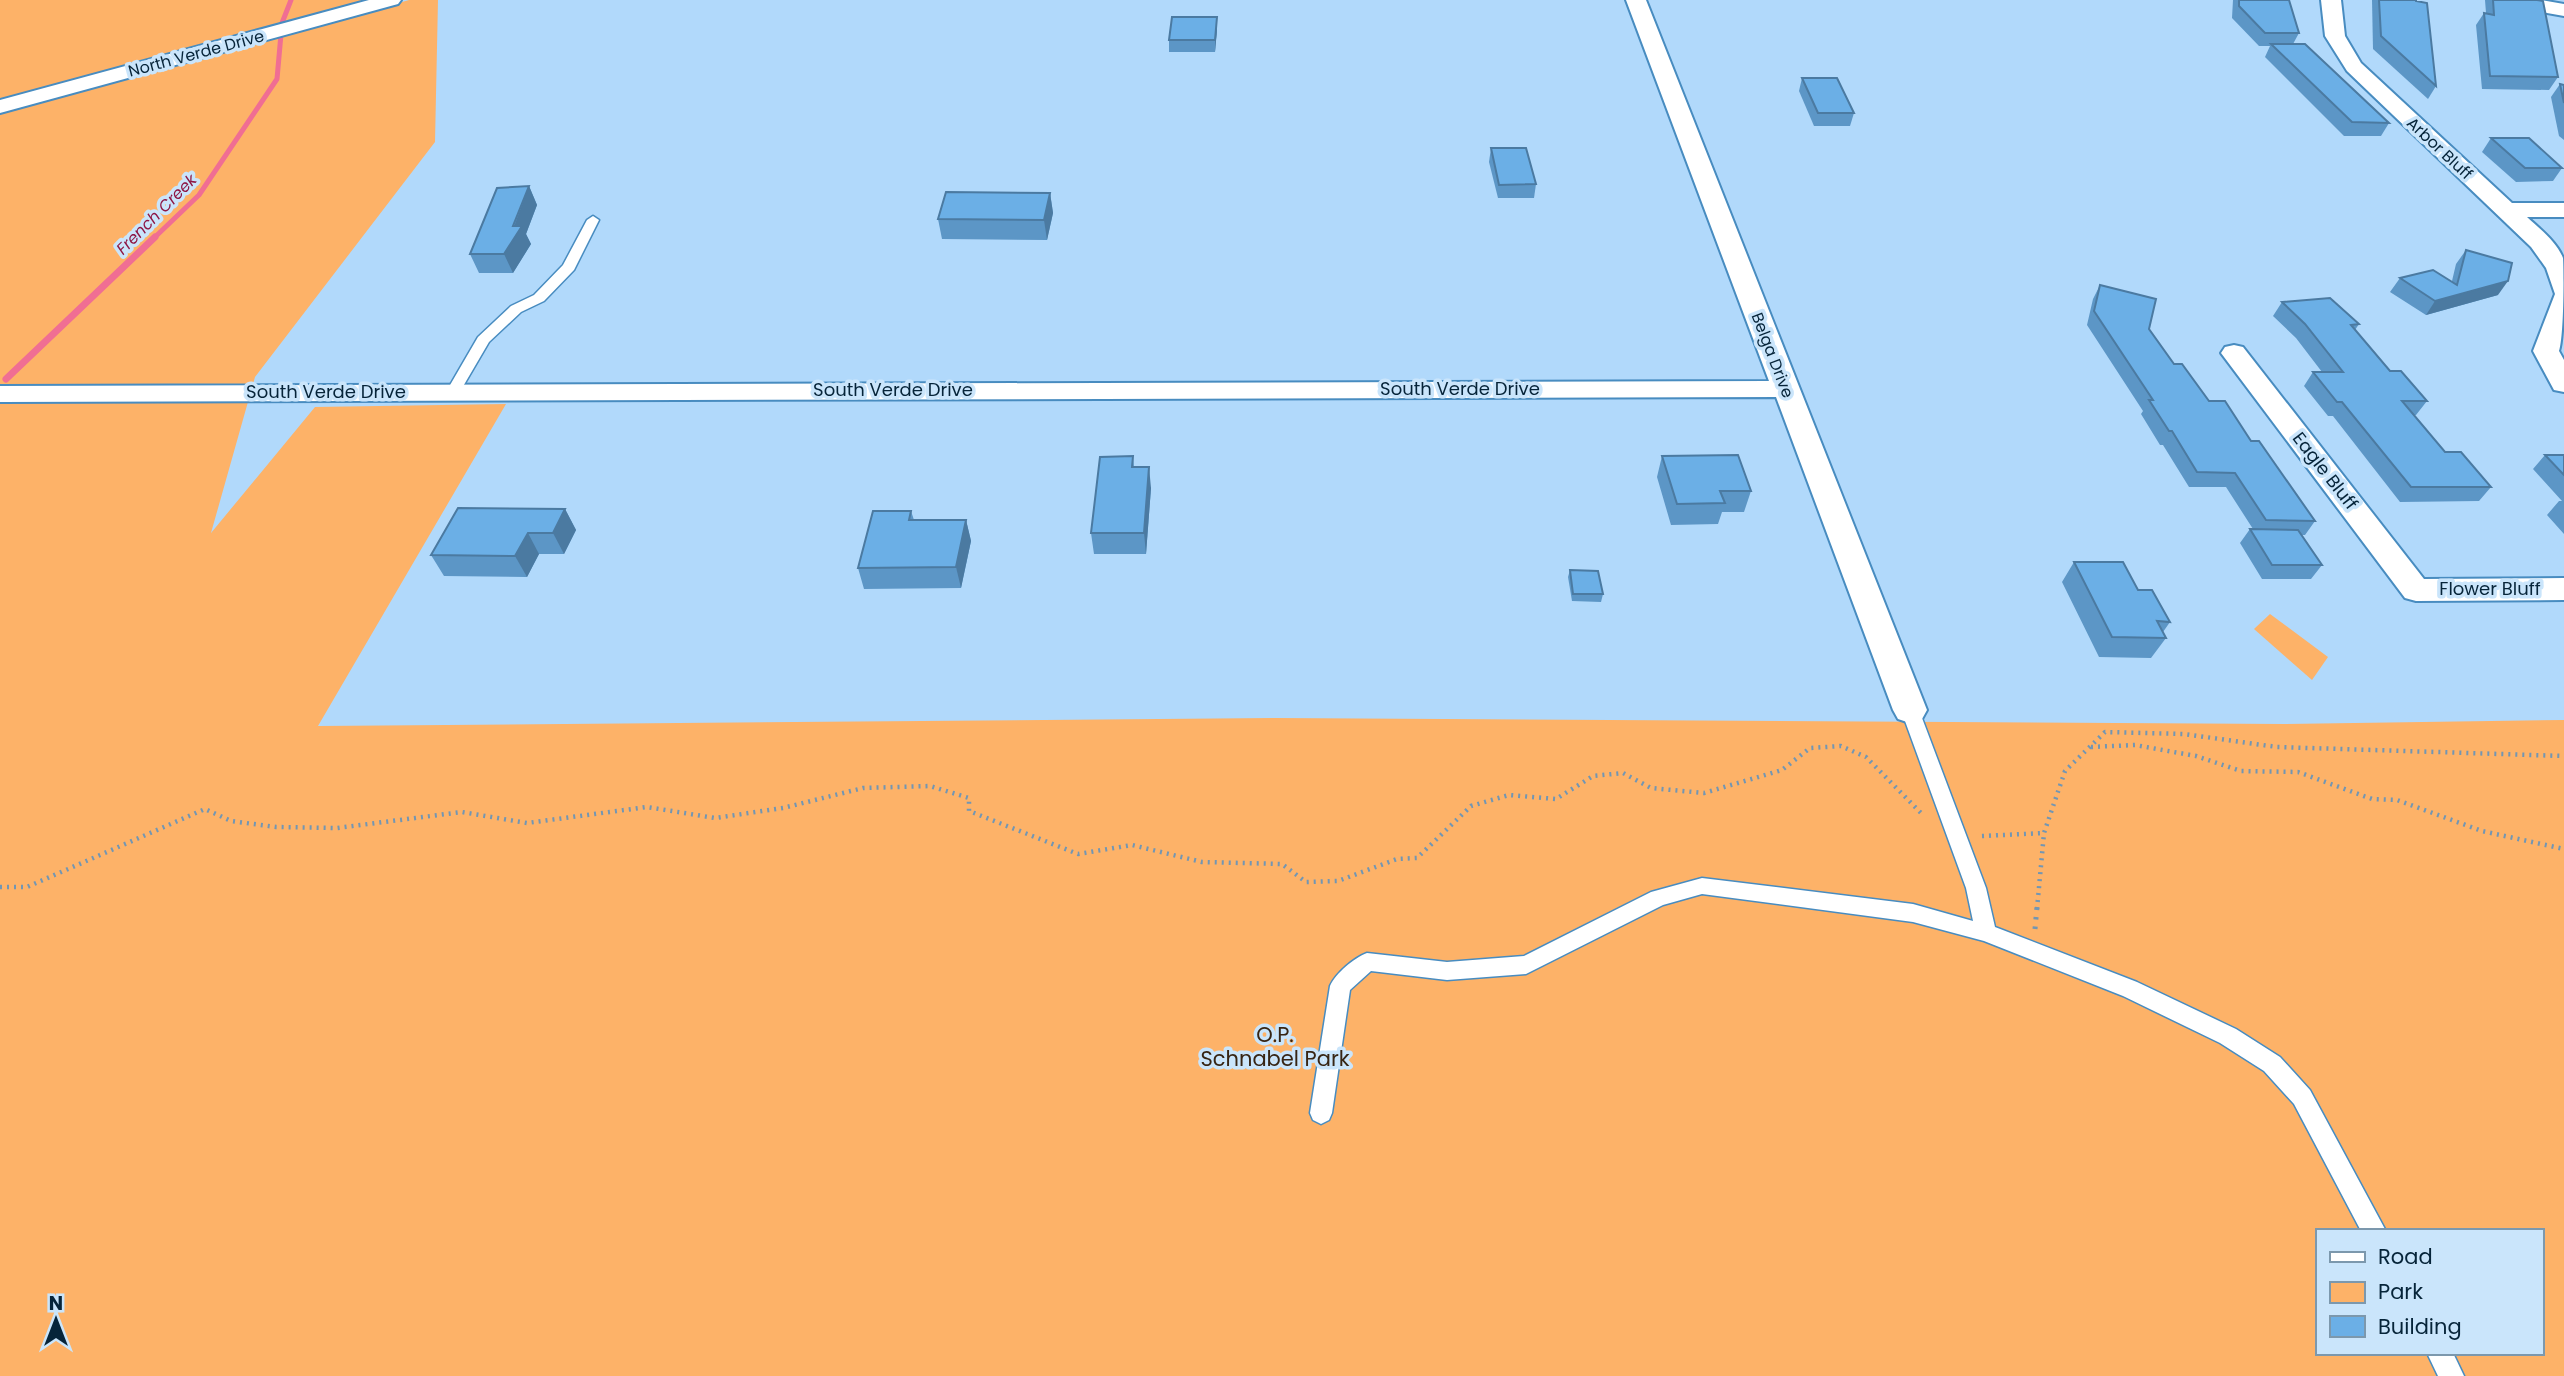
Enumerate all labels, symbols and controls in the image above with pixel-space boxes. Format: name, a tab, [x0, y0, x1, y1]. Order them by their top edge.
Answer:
street label: North Verde Drive	[126, 24, 267, 83]
street label: Arbor Bluff	[2402, 112, 2478, 185]
water label: French Creek	[111, 168, 202, 260]
street label: Belga Drive	[1746, 309, 1799, 401]
street label: South Verde Drive	[1380, 376, 1540, 401]
street label: South Verde Drive	[813, 377, 973, 402]
street label: South Verde Drive	[246, 379, 406, 404]
street label: Eagle Bluff	[2287, 426, 2364, 515]
street label: Flower Bluff	[2439, 576, 2541, 601]
park label: O.P. Schnabel Park	[1200, 1020, 1350, 1073]
legend	[2316, 1229, 2543, 1355]
text: Road	[2378, 1242, 2433, 1271]
text: Park	[2378, 1277, 2423, 1306]
north arrow	[21, 1285, 91, 1355]
text: N	[49, 1290, 63, 1317]
text: Building	[2378, 1312, 2462, 1341]

